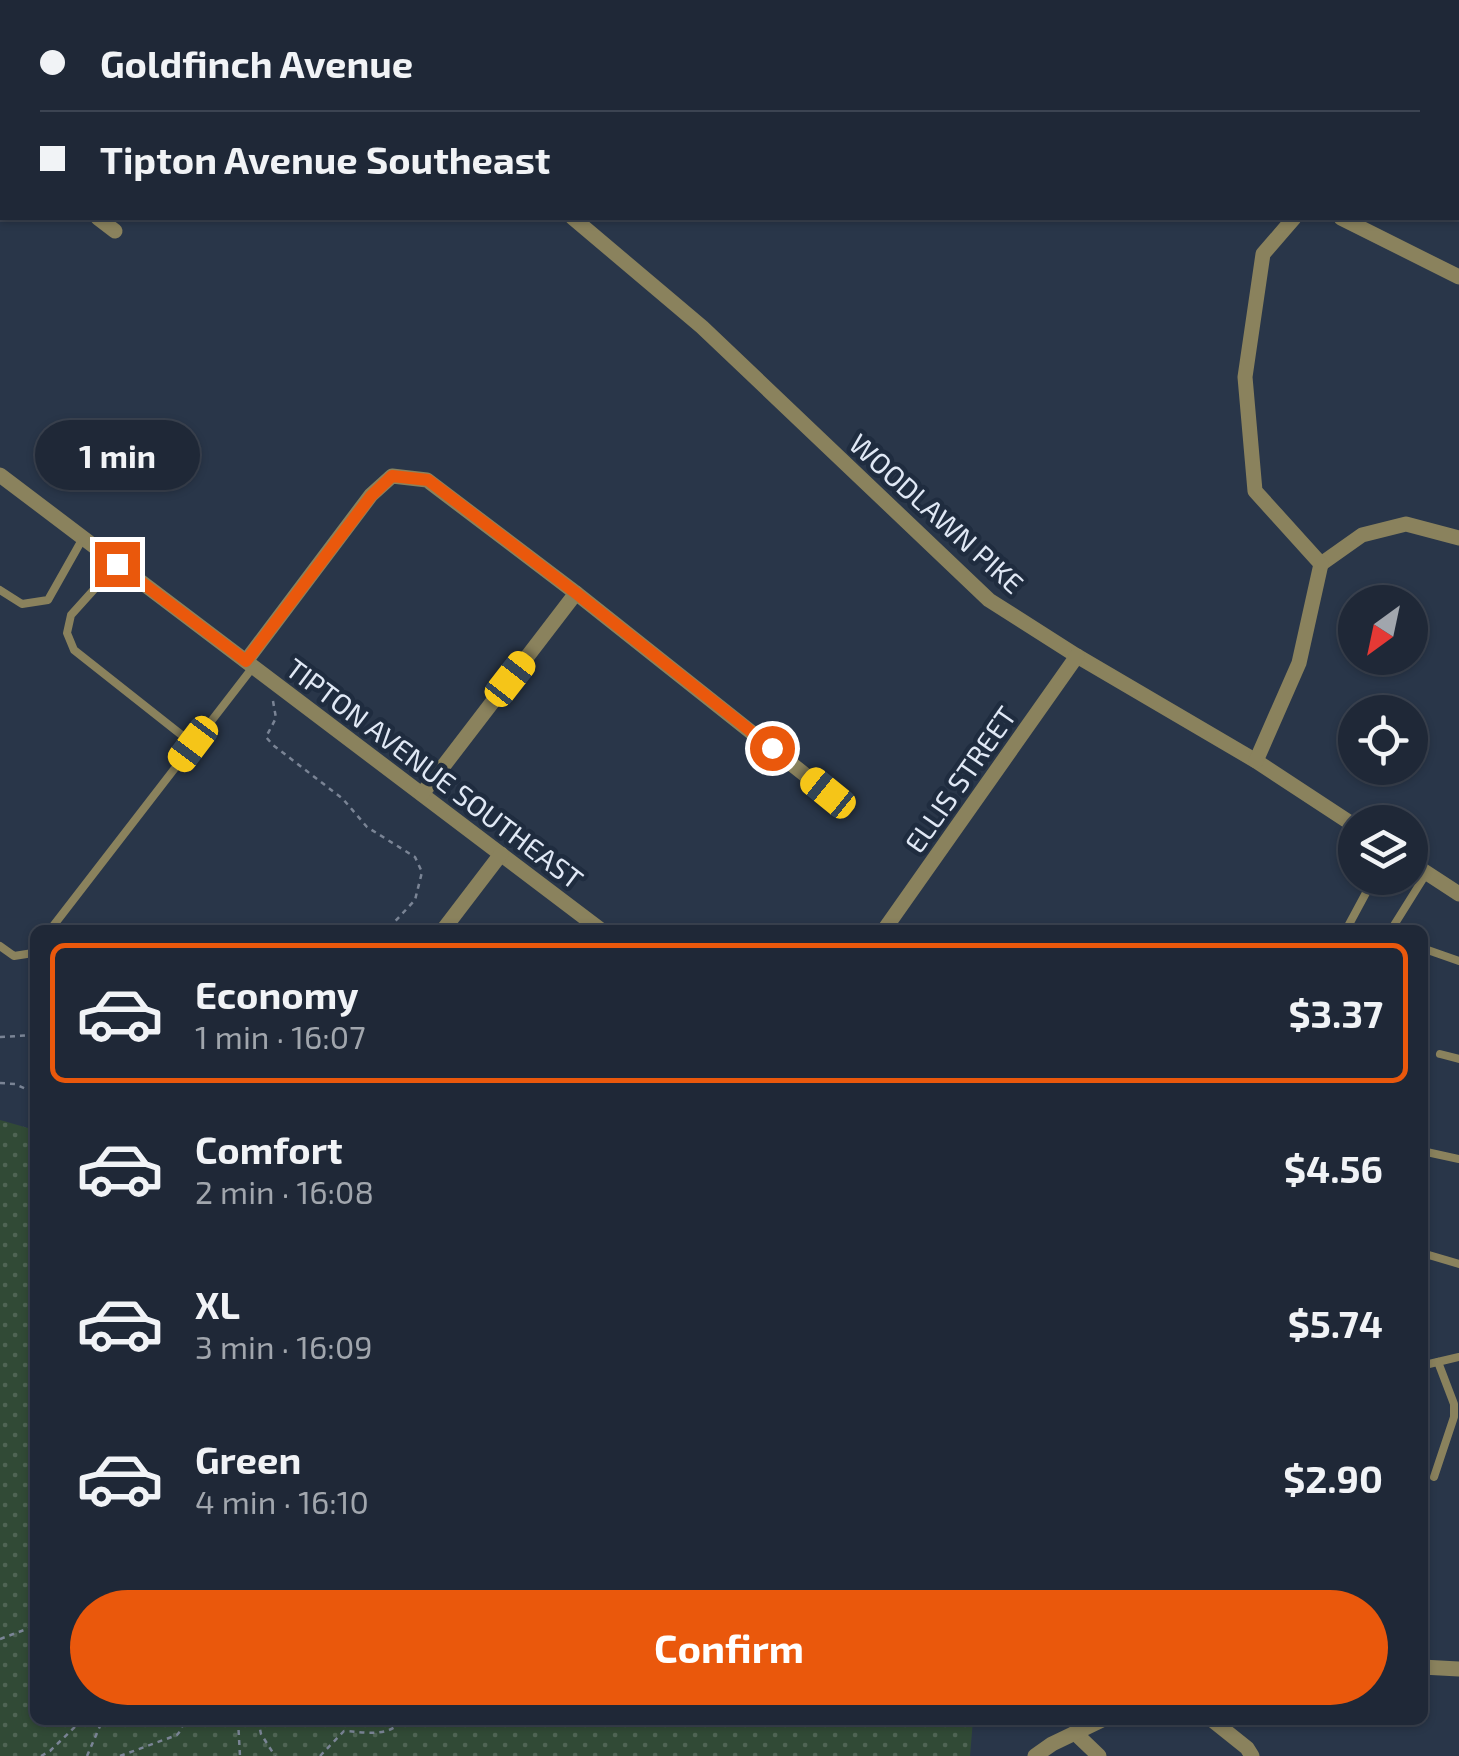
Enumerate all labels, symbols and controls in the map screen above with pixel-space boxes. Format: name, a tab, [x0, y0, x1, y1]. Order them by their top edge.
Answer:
text: Goldfinch Avenue	[100, 40, 413, 86]
text: Tipton Avenue Southeast	[100, 136, 550, 182]
callout: 1 min	[34, 419, 200, 489]
street label: WOODLAWN PIKE	[843, 426, 1031, 600]
text: 1 min	[79, 436, 156, 474]
route end	[95, 542, 140, 587]
north arrow	[1338, 585, 1428, 675]
map controls	[1338, 585, 1428, 895]
car	[480, 646, 540, 712]
street label: TIPTON AVENUE SOUTHEAST	[280, 650, 590, 896]
button: locate	[1338, 695, 1428, 785]
street label: ELLIS STREET	[897, 699, 1023, 859]
car	[163, 711, 223, 777]
route start	[750, 726, 795, 771]
car	[795, 762, 861, 824]
button: layers	[1338, 805, 1428, 895]
icon: car	[75, 968, 165, 1058]
text: Economy	[195, 971, 359, 1017]
text: $3.37	[1289, 990, 1383, 1036]
text: 1 min · 16:07	[195, 1017, 366, 1055]
icon: car	[75, 1123, 165, 1213]
text: Comfort	[195, 1126, 343, 1172]
text: $4.56	[1284, 1145, 1383, 1191]
text: 2 min · 16:08	[195, 1172, 374, 1210]
icon: car	[75, 1278, 165, 1368]
text: XL	[195, 1281, 240, 1327]
text: $5.74	[1288, 1300, 1383, 1346]
text: 3 min · 16:09	[195, 1327, 373, 1365]
icon: car	[75, 1433, 165, 1523]
text: Green	[195, 1436, 301, 1482]
text: $2.90	[1283, 1455, 1383, 1501]
text: 4 min · 16:10	[195, 1482, 369, 1520]
button: Confirm	[70, 1590, 1388, 1705]

